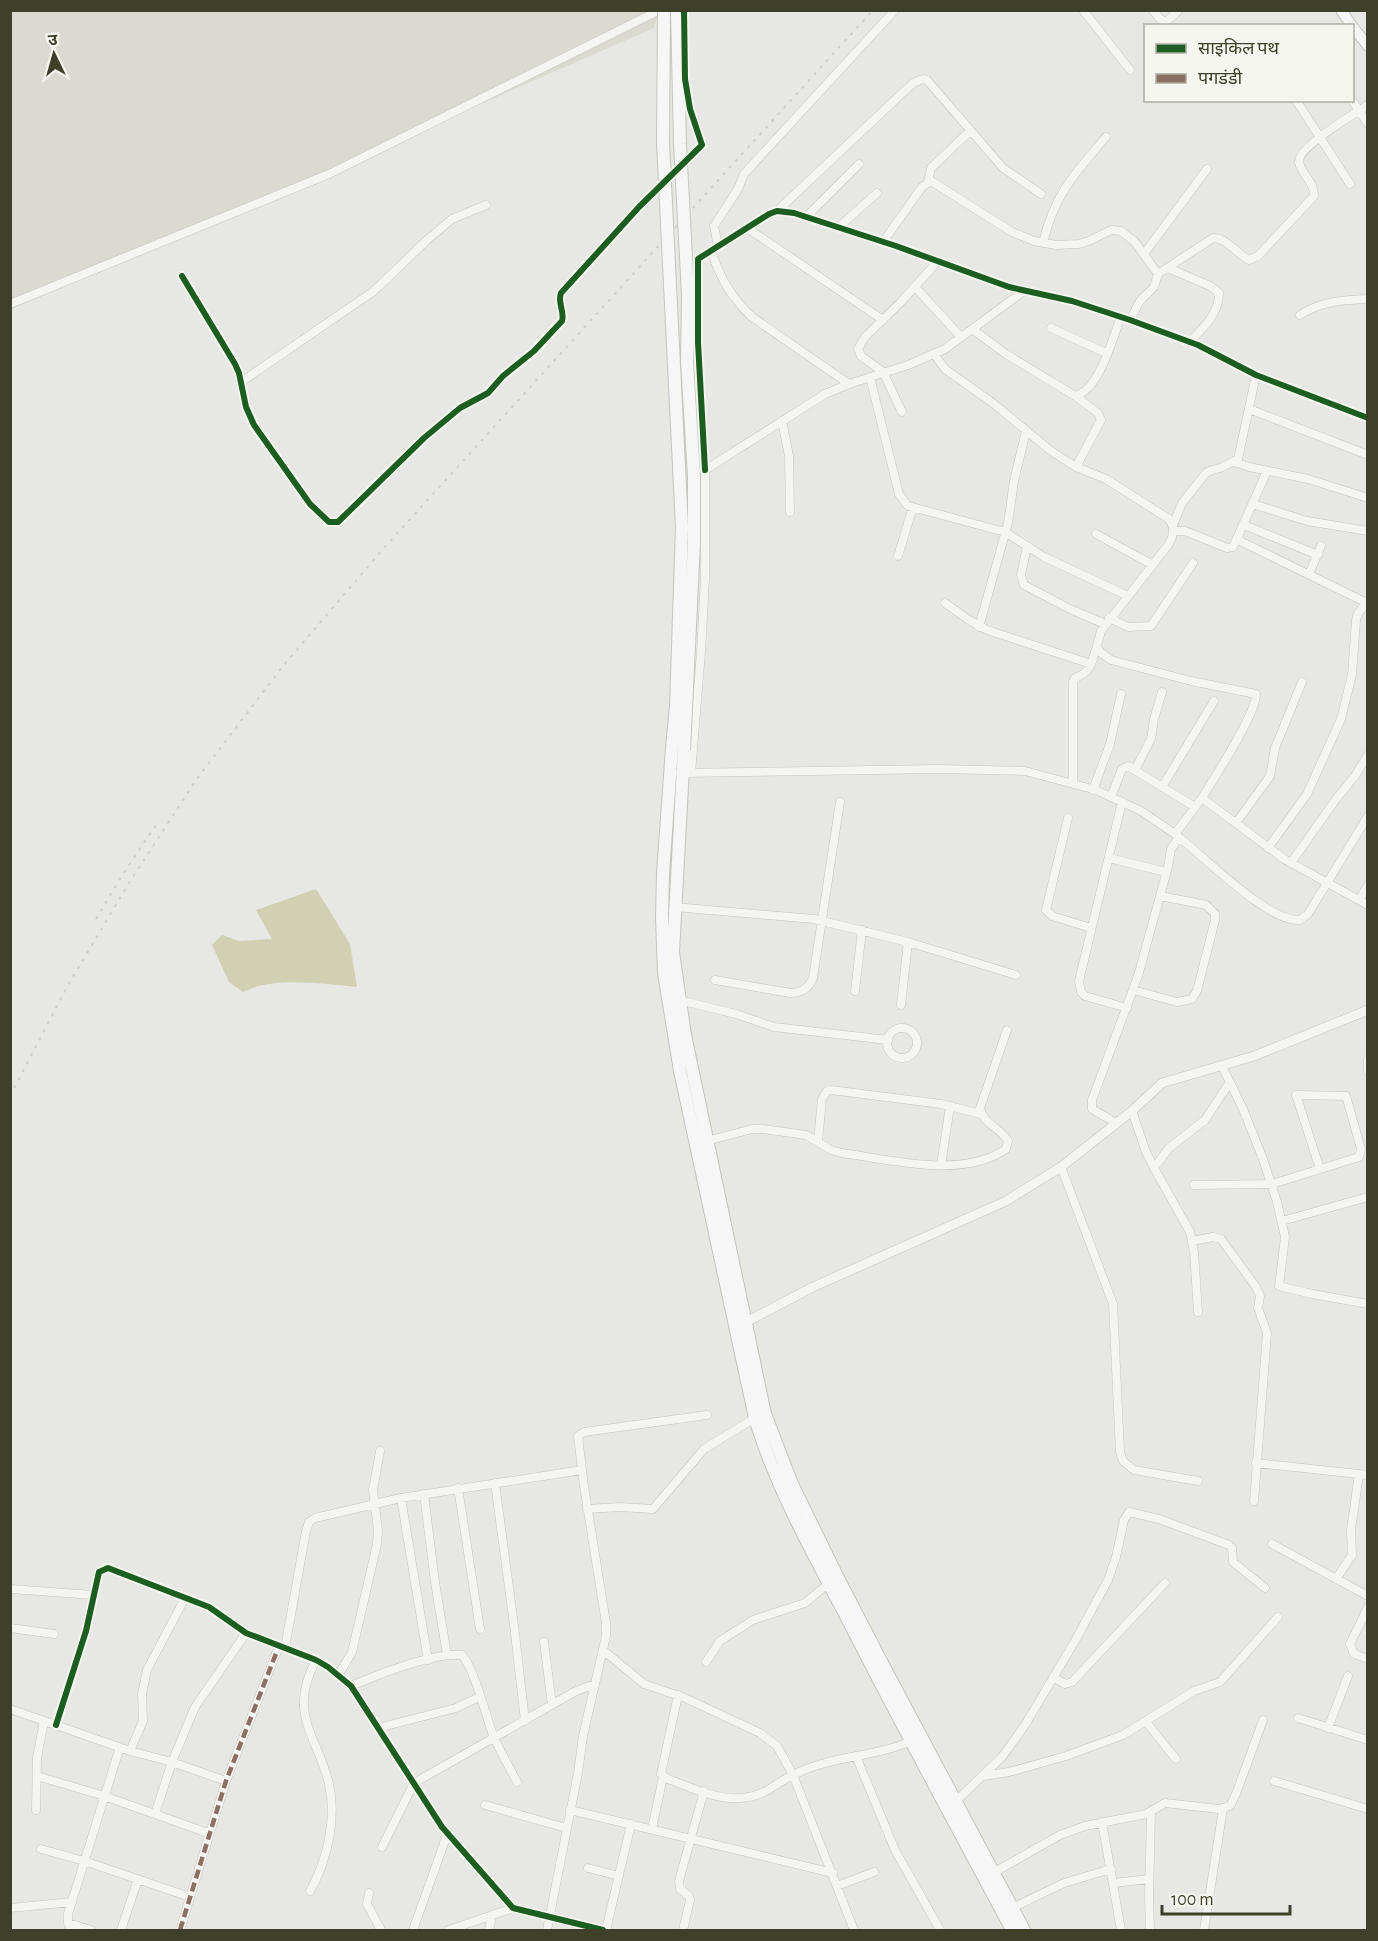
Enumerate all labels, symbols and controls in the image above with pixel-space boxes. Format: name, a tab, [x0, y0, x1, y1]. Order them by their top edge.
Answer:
north arrow	[24, 24, 84, 84]
legend	[1144, 24, 1354, 102]
text: उ	[47, 32, 59, 48]
text: साइकिल पथ	[1198, 38, 1280, 58]
text: पगडंडी	[1198, 68, 1243, 88]
scale bar	[1162, 1878, 1290, 1916]
text: 100 m	[1171, 1891, 1214, 1909]

